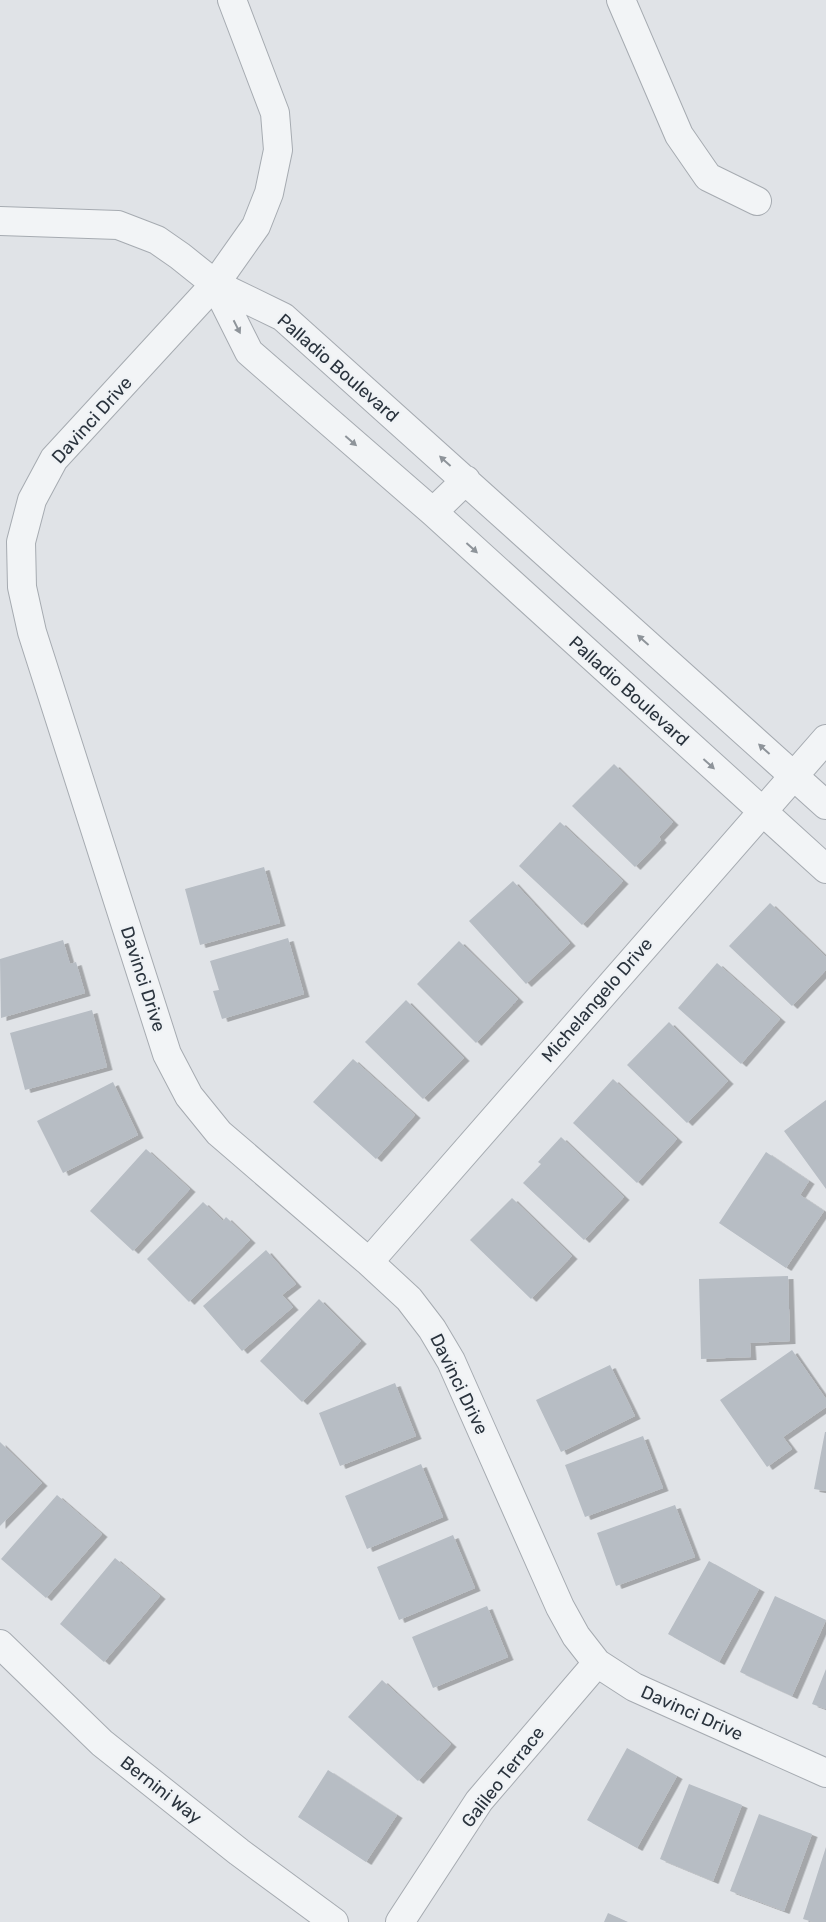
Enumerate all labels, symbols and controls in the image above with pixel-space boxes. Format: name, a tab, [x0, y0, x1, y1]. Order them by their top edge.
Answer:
street label: Palladio Boulevard	[273, 309, 403, 427]
one-way arrow	[233, 320, 241, 334]
street label: Davinci Drive	[47, 372, 137, 468]
one-way arrow	[344, 435, 357, 446]
one-way arrow	[439, 455, 451, 467]
one-way arrow	[466, 542, 478, 554]
street label: Palladio Boulevard	[564, 631, 694, 751]
one-way arrow	[638, 634, 650, 646]
one-way arrow	[758, 743, 770, 755]
one-way arrow	[702, 758, 714, 770]
street label: Davinci Drive	[116, 924, 170, 1034]
street label: Michelangelo Drive	[537, 933, 657, 1067]
street label: Davinci Drive	[425, 1330, 493, 1438]
street label: Davinci Drive	[638, 1681, 746, 1745]
street label: Galileo Terrace	[457, 1722, 549, 1832]
street label: Bernini Way	[116, 1751, 206, 1829]

